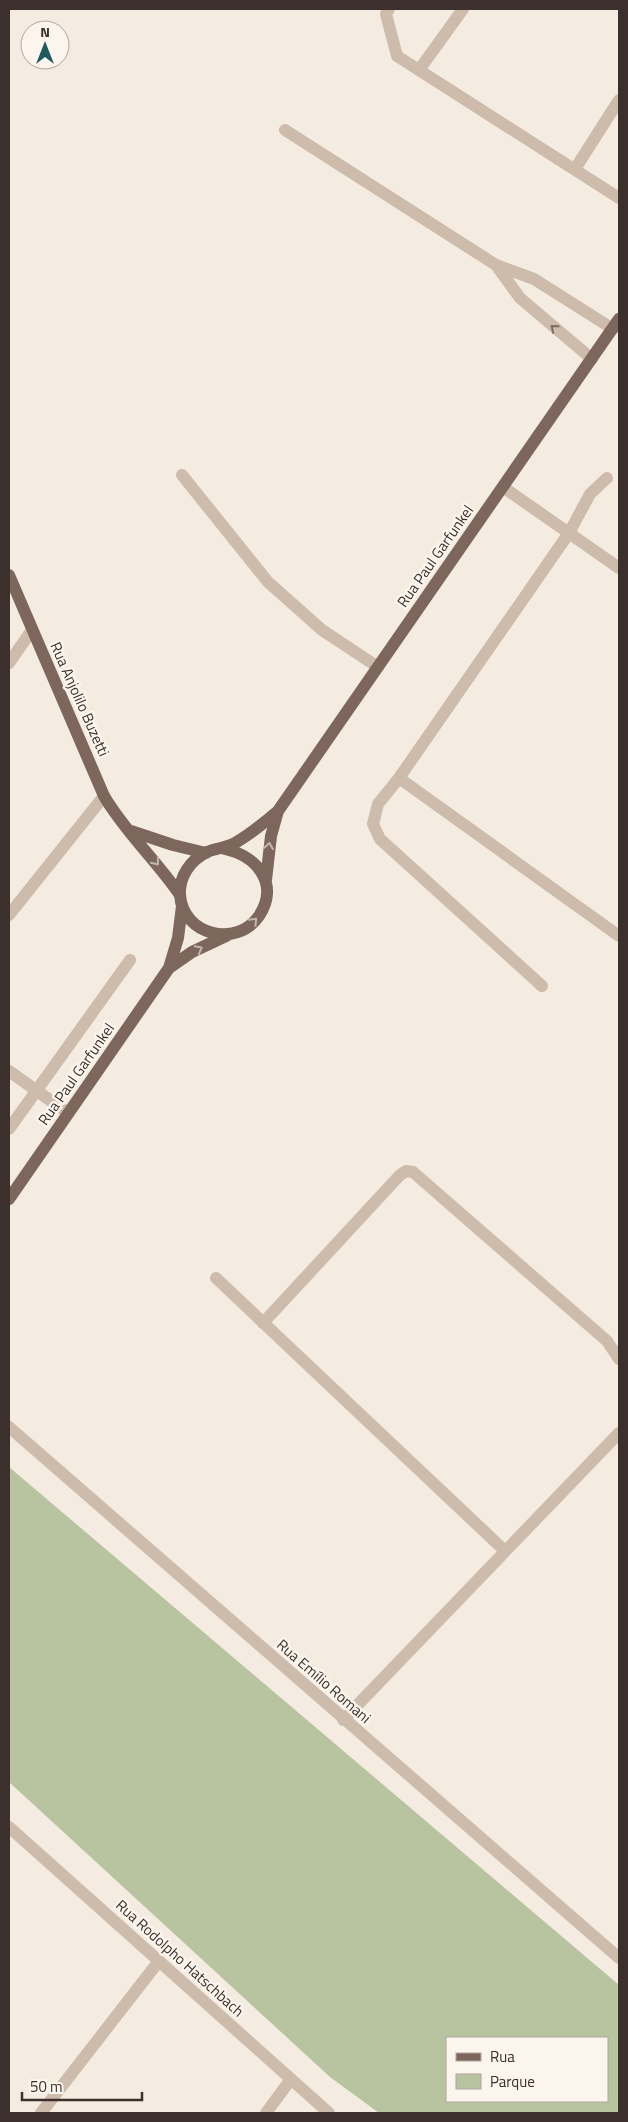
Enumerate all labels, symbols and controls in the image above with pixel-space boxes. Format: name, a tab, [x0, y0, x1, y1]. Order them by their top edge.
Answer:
north arrow	[20, 20, 70, 70]
text: N	[40, 21, 50, 42]
one-way arrow	[551, 325, 560, 334]
street label: Rua Paul Garfunkel	[391, 500, 479, 612]
street label: Rua Anjolilo Buzetti	[44, 638, 116, 760]
one-way arrow	[263, 842, 274, 850]
one-way arrow	[151, 856, 159, 865]
one-way arrow	[248, 918, 257, 927]
one-way arrow	[193, 945, 202, 955]
street label: Rua Paul Garfunkel	[32, 1018, 120, 1130]
street label: Rua Emílio Romani	[272, 1633, 376, 1729]
street label: Rua Rodolpho Hatschbach	[111, 1894, 249, 2022]
legend	[446, 2037, 608, 2102]
text: Rua	[490, 2045, 515, 2068]
scale bar	[22, 2070, 142, 2102]
text: Parque	[490, 2070, 535, 2093]
text: 50 m	[30, 2075, 63, 2098]

